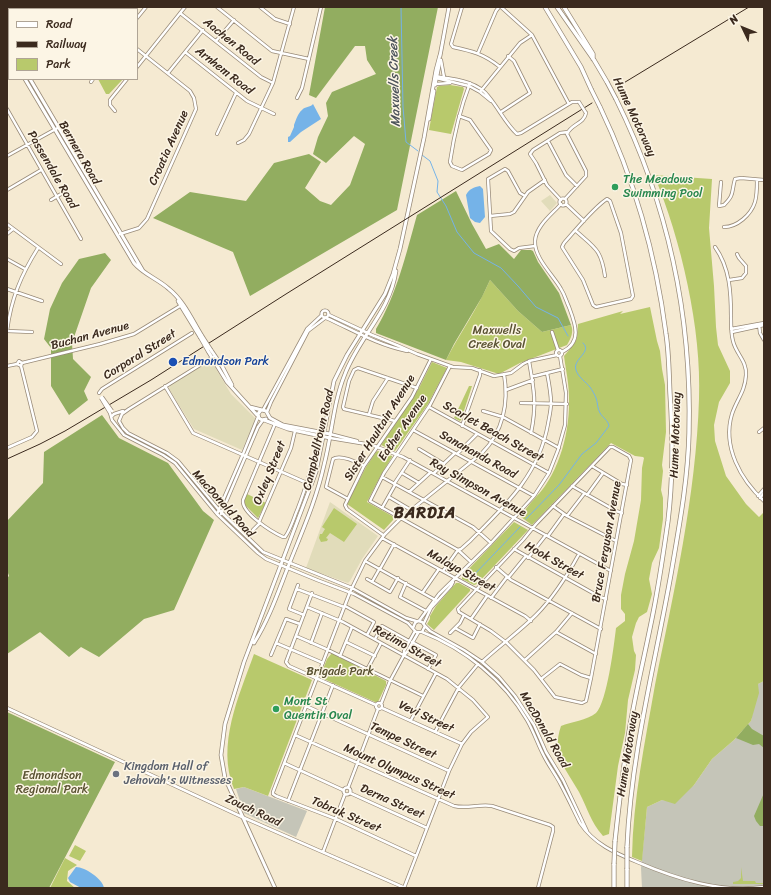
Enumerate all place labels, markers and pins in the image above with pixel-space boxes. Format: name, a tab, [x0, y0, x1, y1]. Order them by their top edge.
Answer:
place label: The Meadows Swimming Pool	[623, 173, 702, 201]
marker: The Meadows Swimming Pool	[610, 182, 620, 192]
place label: Edmondson Park	[182, 355, 269, 369]
marker: Edmondson Park	[167, 356, 179, 368]
place label: Mont St Quentin Oval	[284, 695, 352, 723]
marker: Mont St Quentin Oval	[271, 704, 281, 714]
place label: Kingdom Hall of Jehovah's Witnesses	[124, 760, 231, 788]
marker: Kingdom Hall of Jehovah's Witnesses	[111, 769, 121, 779]

